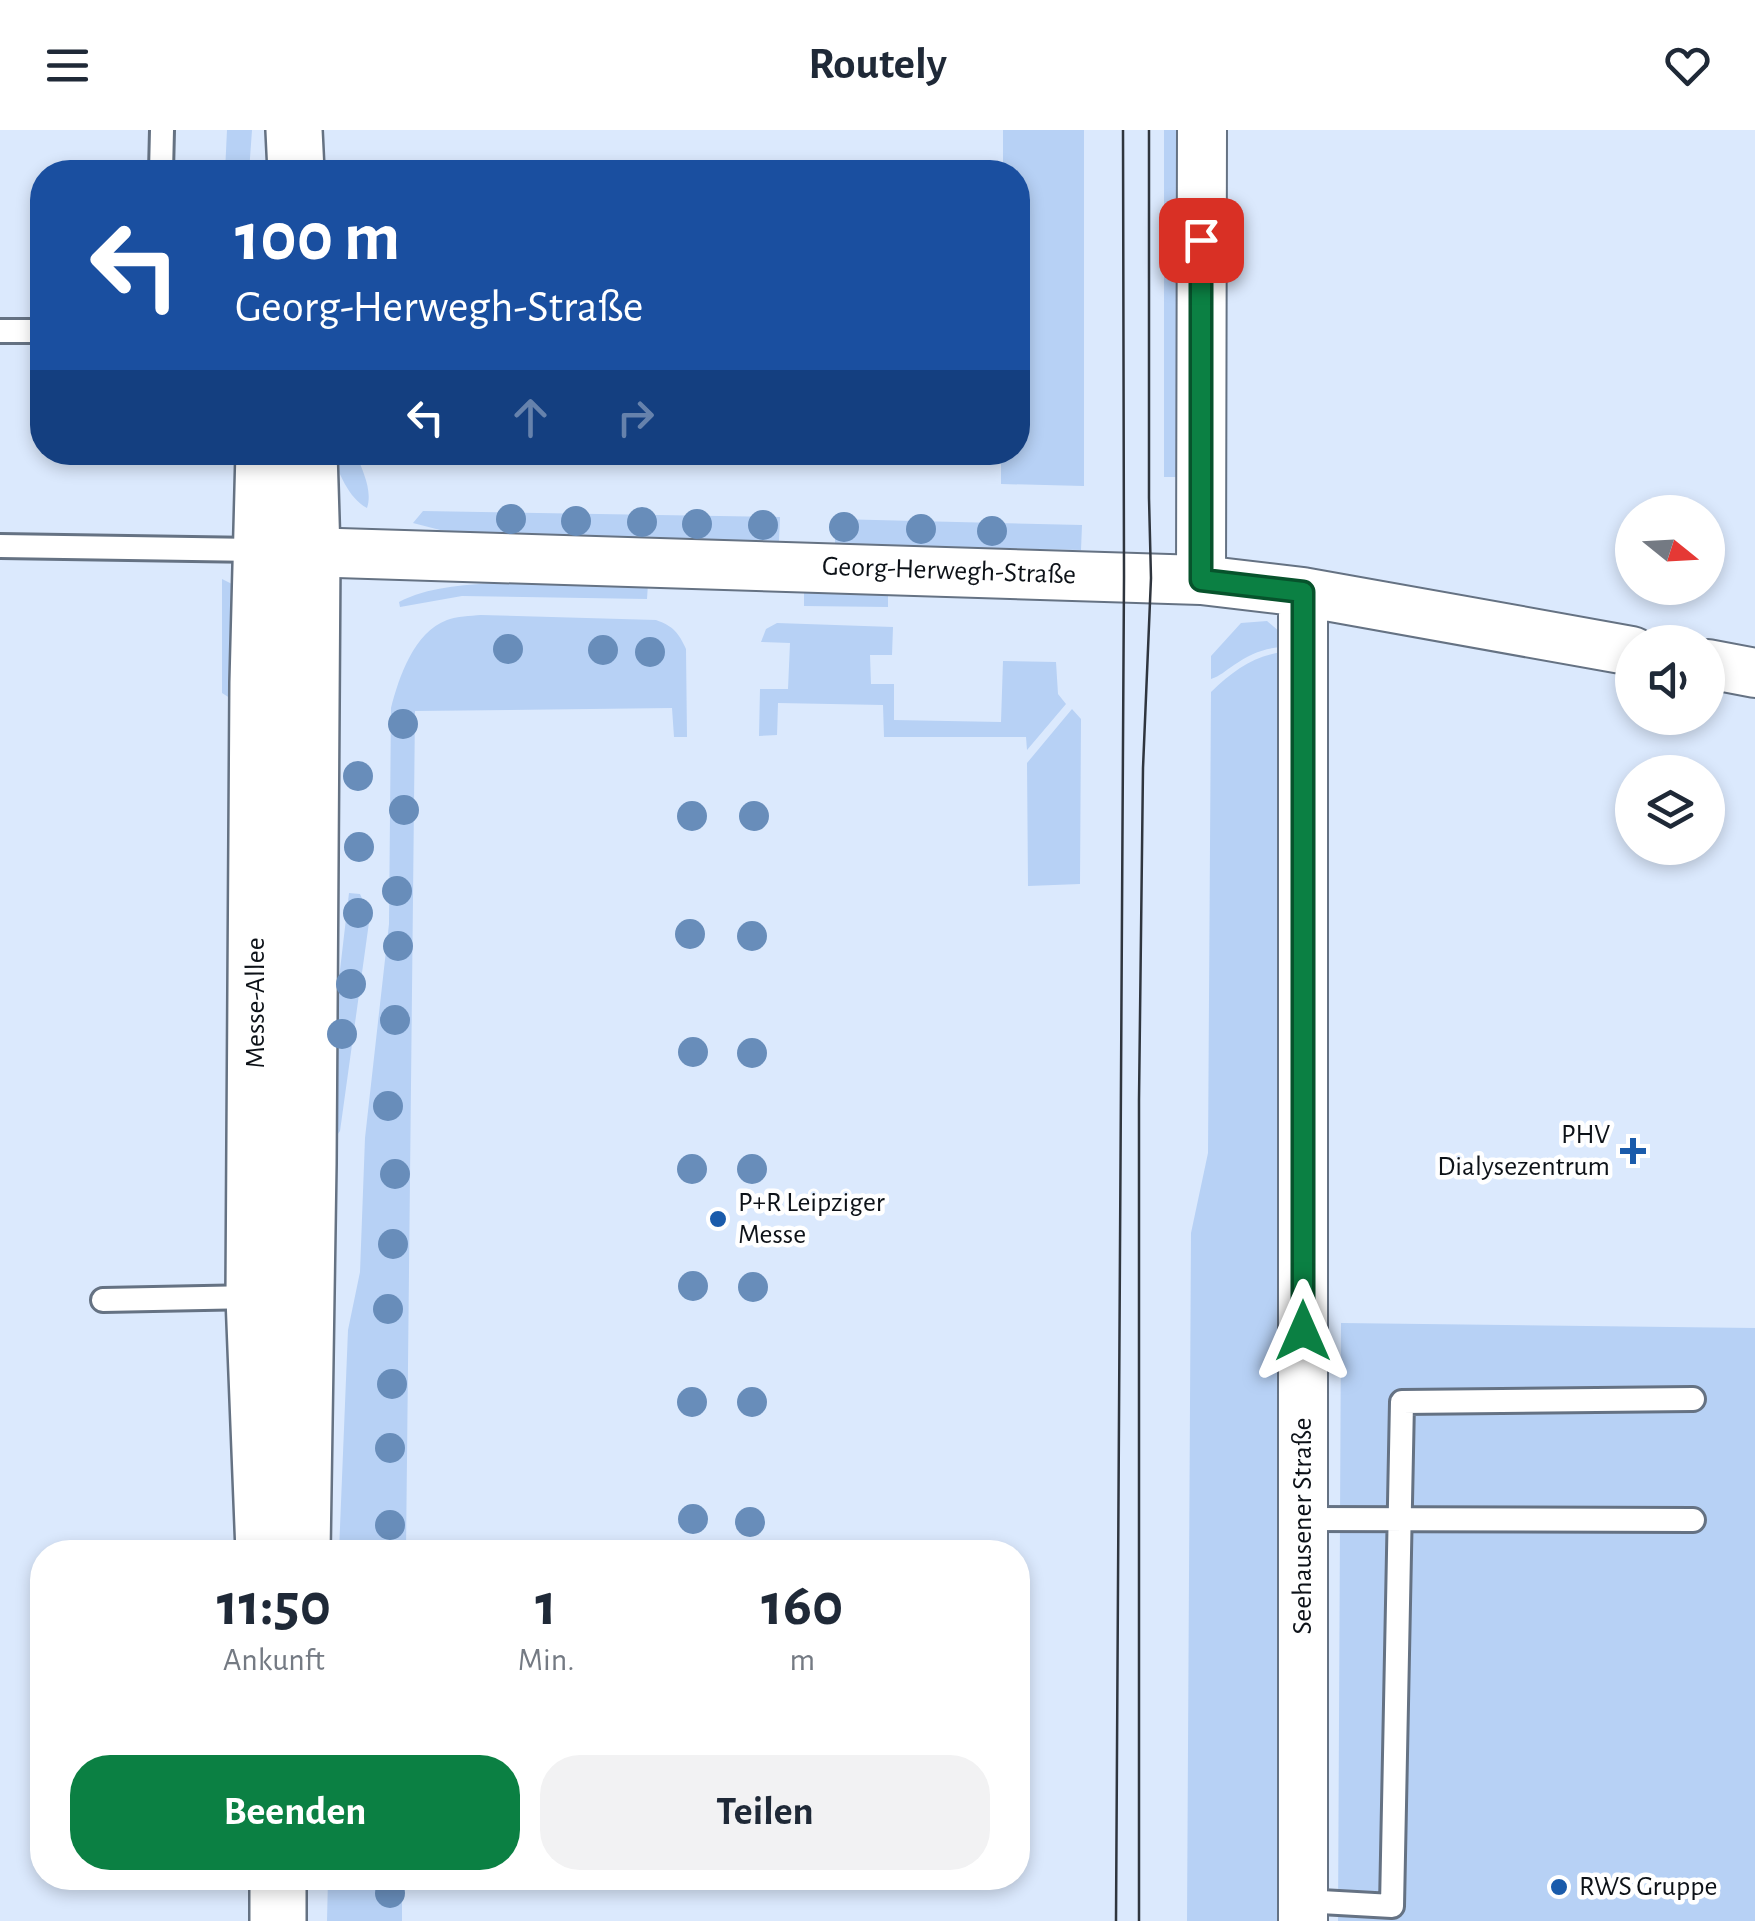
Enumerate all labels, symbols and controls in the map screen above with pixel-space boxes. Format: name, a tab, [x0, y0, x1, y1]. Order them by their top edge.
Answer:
icon: menu	[40, 38, 95, 93]
icon: heart	[1660, 38, 1715, 93]
text: Routely	[808, 42, 947, 87]
pin	[1159, 198, 1244, 283]
icon: left	[70, 200, 200, 330]
text: 100 m	[235, 203, 400, 273]
icon: arrive	[1174, 213, 1229, 268]
text: Georg-Herwegh-Straße	[235, 285, 643, 330]
icon: left	[398, 390, 453, 445]
icon: ahead	[503, 390, 558, 445]
icon: right	[608, 390, 663, 445]
north arrow	[1615, 495, 1725, 605]
map controls	[1615, 495, 1725, 865]
street label: Georg-Herwegh-Straße	[822, 553, 1076, 589]
button: sound	[1615, 625, 1725, 735]
button: layers	[1615, 755, 1725, 865]
street label: Messe-Allee	[242, 937, 270, 1069]
place label: PHV Dialysezentrum	[1437, 1121, 1610, 1181]
marker: PHV Dialysezentrum	[1620, 1138, 1646, 1164]
place label: P+R Leipziger Messe	[738, 1189, 885, 1249]
marker: P+R Leipziger Messe	[707, 1208, 729, 1230]
position arrow	[1251, 1279, 1355, 1383]
street label: Seehausener Straße	[1289, 1418, 1317, 1634]
text: 11:50	[217, 1576, 331, 1636]
text: 1	[535, 1576, 557, 1636]
text: 160	[761, 1576, 843, 1636]
text: Ankunft	[223, 1644, 325, 1676]
text: Min.	[518, 1644, 575, 1676]
text: m	[789, 1644, 815, 1676]
button: Beenden	[70, 1755, 520, 1870]
button: Teilen	[540, 1755, 990, 1870]
place label: RWS Gruppe	[1579, 1873, 1717, 1901]
marker: RWS Gruppe	[1548, 1876, 1570, 1898]

